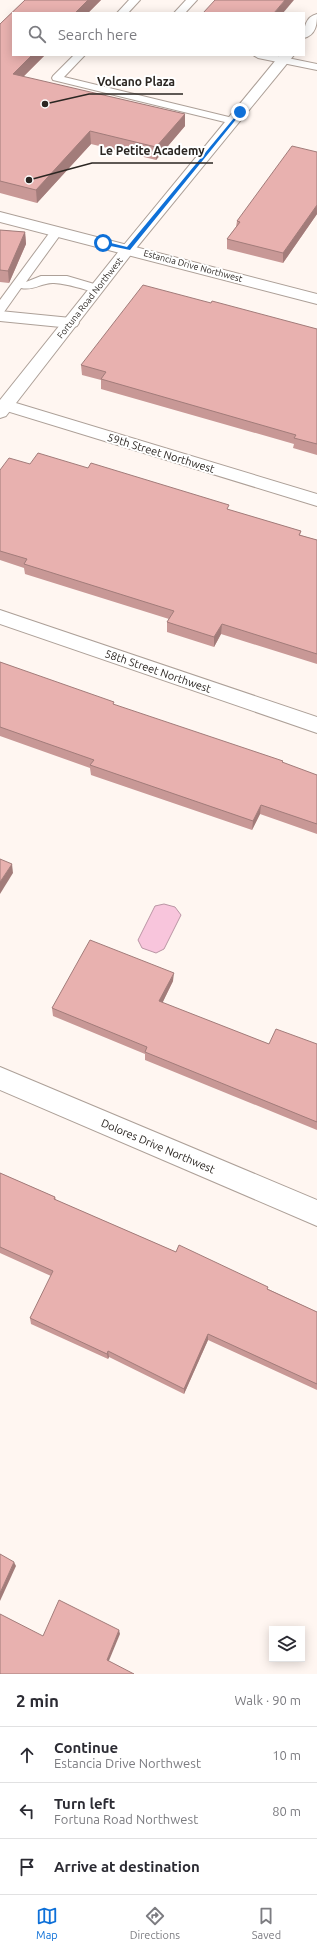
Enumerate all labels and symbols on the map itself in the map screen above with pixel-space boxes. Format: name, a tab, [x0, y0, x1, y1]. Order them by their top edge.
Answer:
callout: Volcano Plaza	[89, 70, 183, 94]
text: Volcano Plaza	[97, 75, 175, 88]
route end	[231, 103, 249, 121]
callout: Le Petite Academy	[92, 139, 213, 163]
text: Le Petite Academy	[99, 144, 205, 157]
route start	[94, 234, 112, 252]
street label: Estancia Drive Northwest	[143, 248, 244, 284]
street label: Fortuna Road Northwest	[55, 255, 125, 340]
street label: 59th Street Northwest	[106, 431, 217, 475]
street label: 58th Street Northwest	[103, 647, 213, 695]
street label: Dolores Drive Northwest	[99, 1117, 217, 1176]

